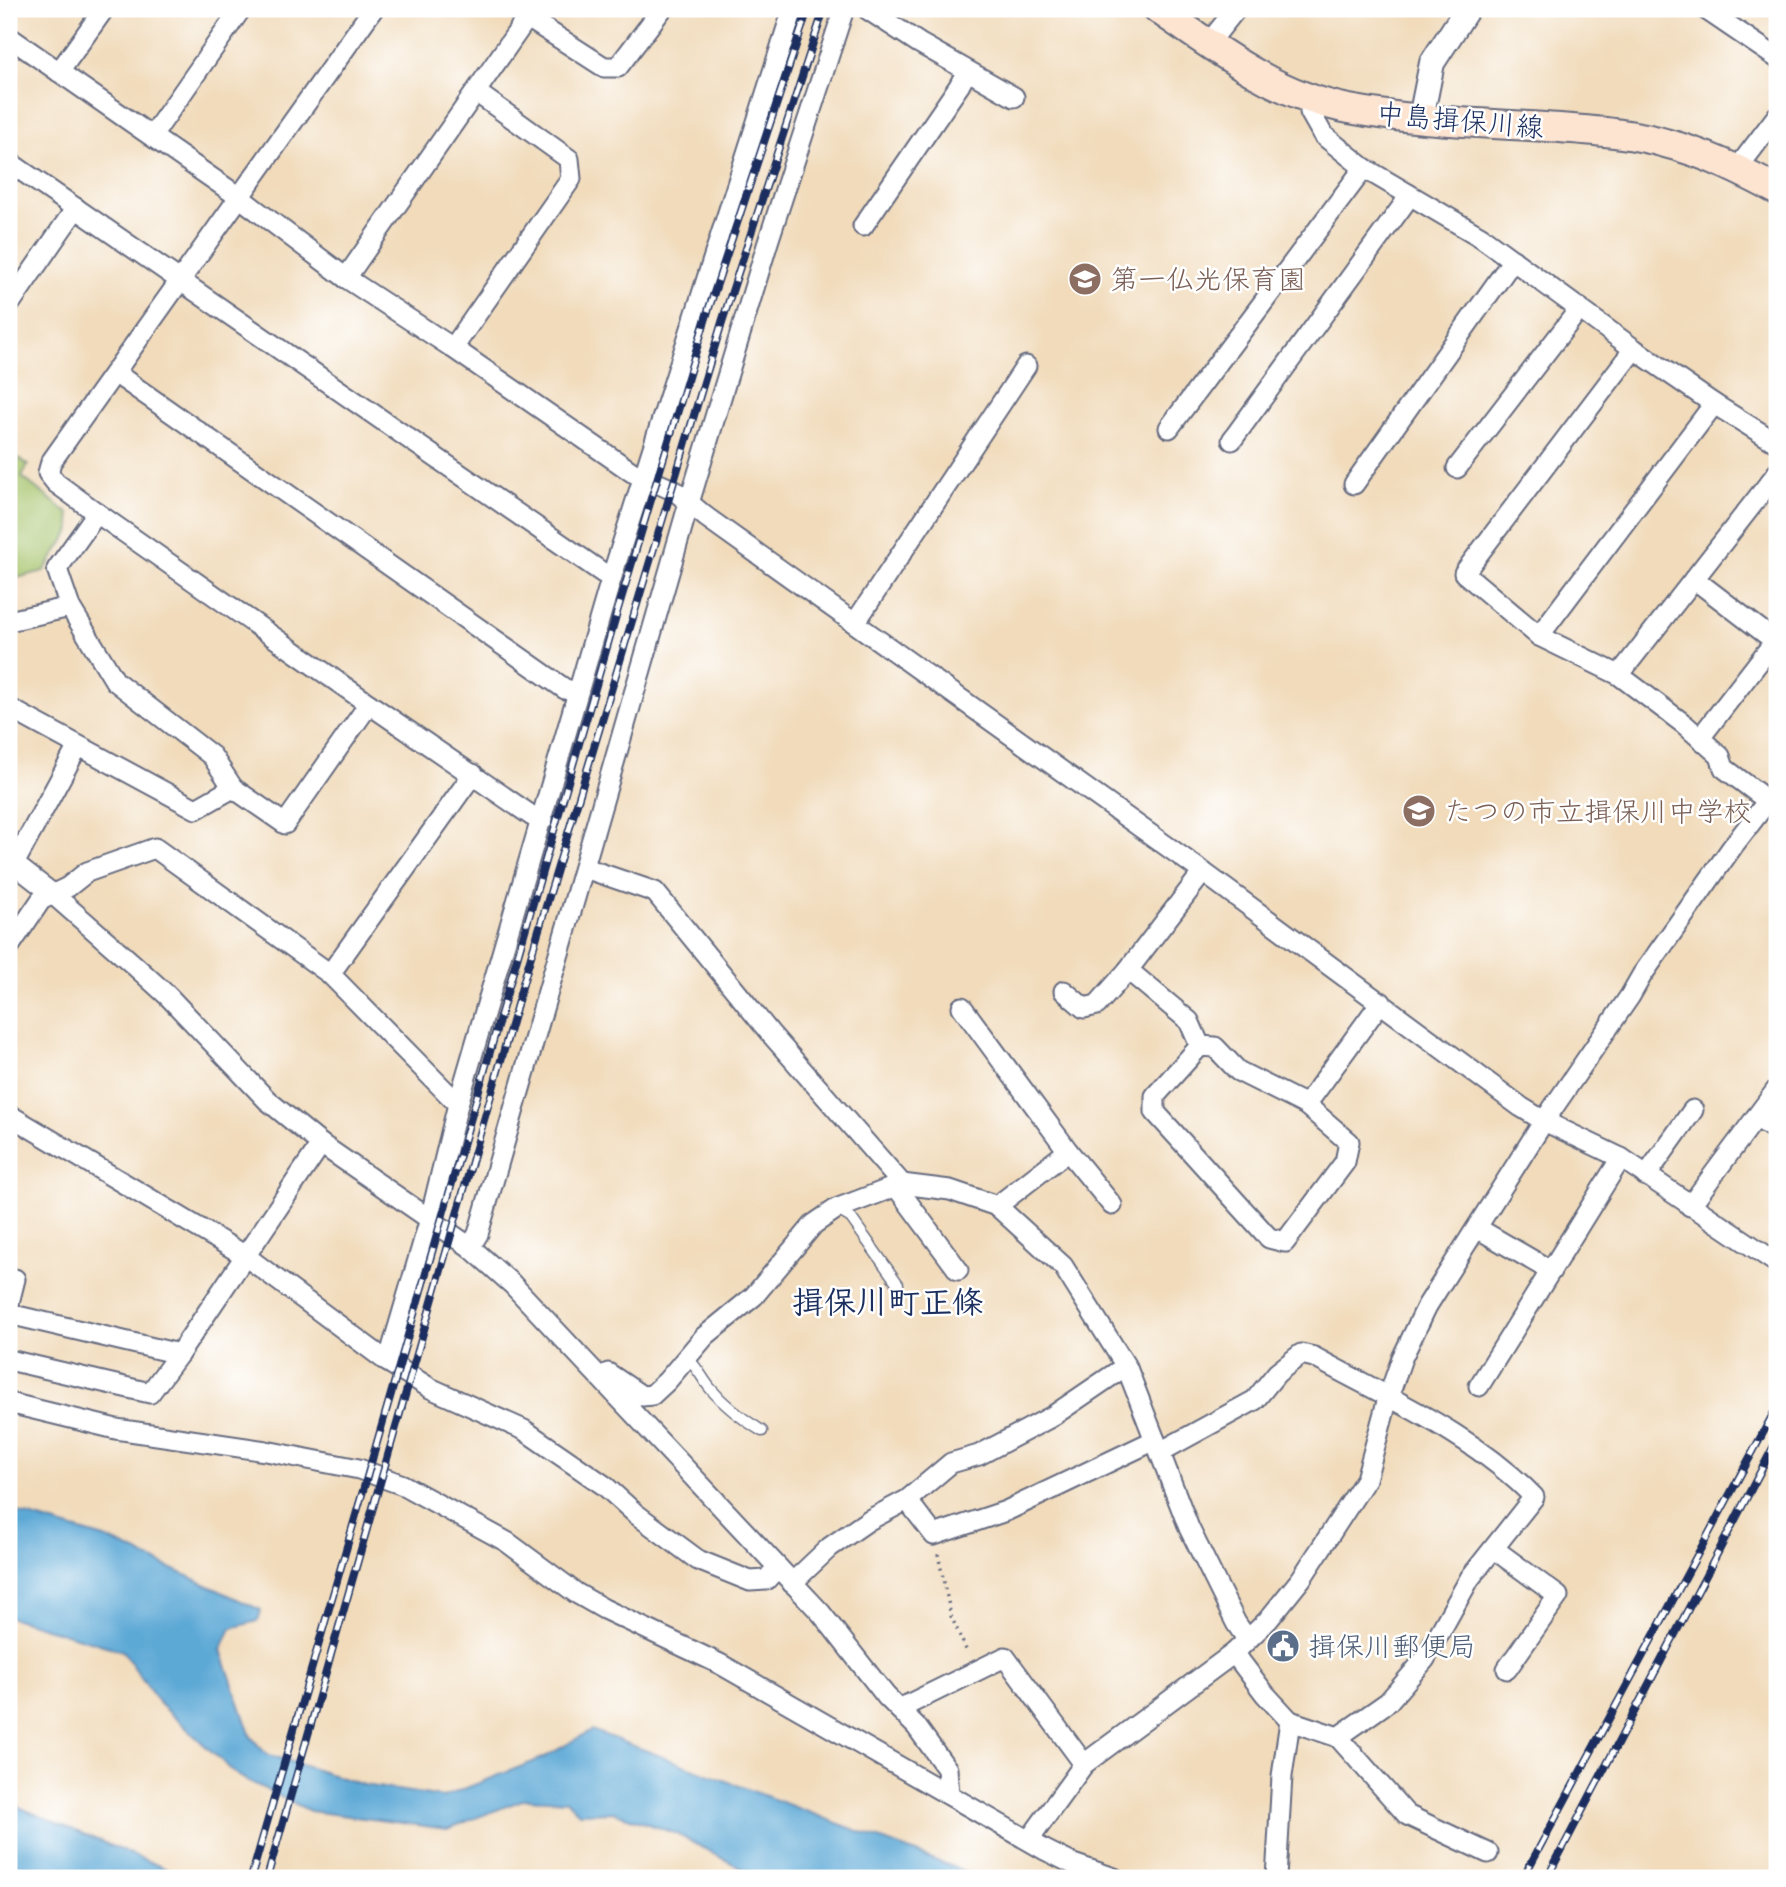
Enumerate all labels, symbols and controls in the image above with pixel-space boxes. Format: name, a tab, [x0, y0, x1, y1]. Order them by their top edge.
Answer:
street label: 中島揖保川線	[1374, 96, 1545, 151]
school or university icon: 第一仏光保育園	[1066, 260, 1104, 298]
place label: 第一仏光保育園	[1110, 262, 1306, 303]
school or university icon: たつの市立揖保川中学校	[1400, 792, 1438, 830]
place label: たつの市立揖保川中学校	[1444, 794, 1752, 835]
district label: 揖保川町正條	[792, 1282, 984, 1329]
public building icon: 揖保川郵便局	[1264, 1627, 1302, 1665]
place label: 揖保川郵便局	[1308, 1629, 1476, 1670]

